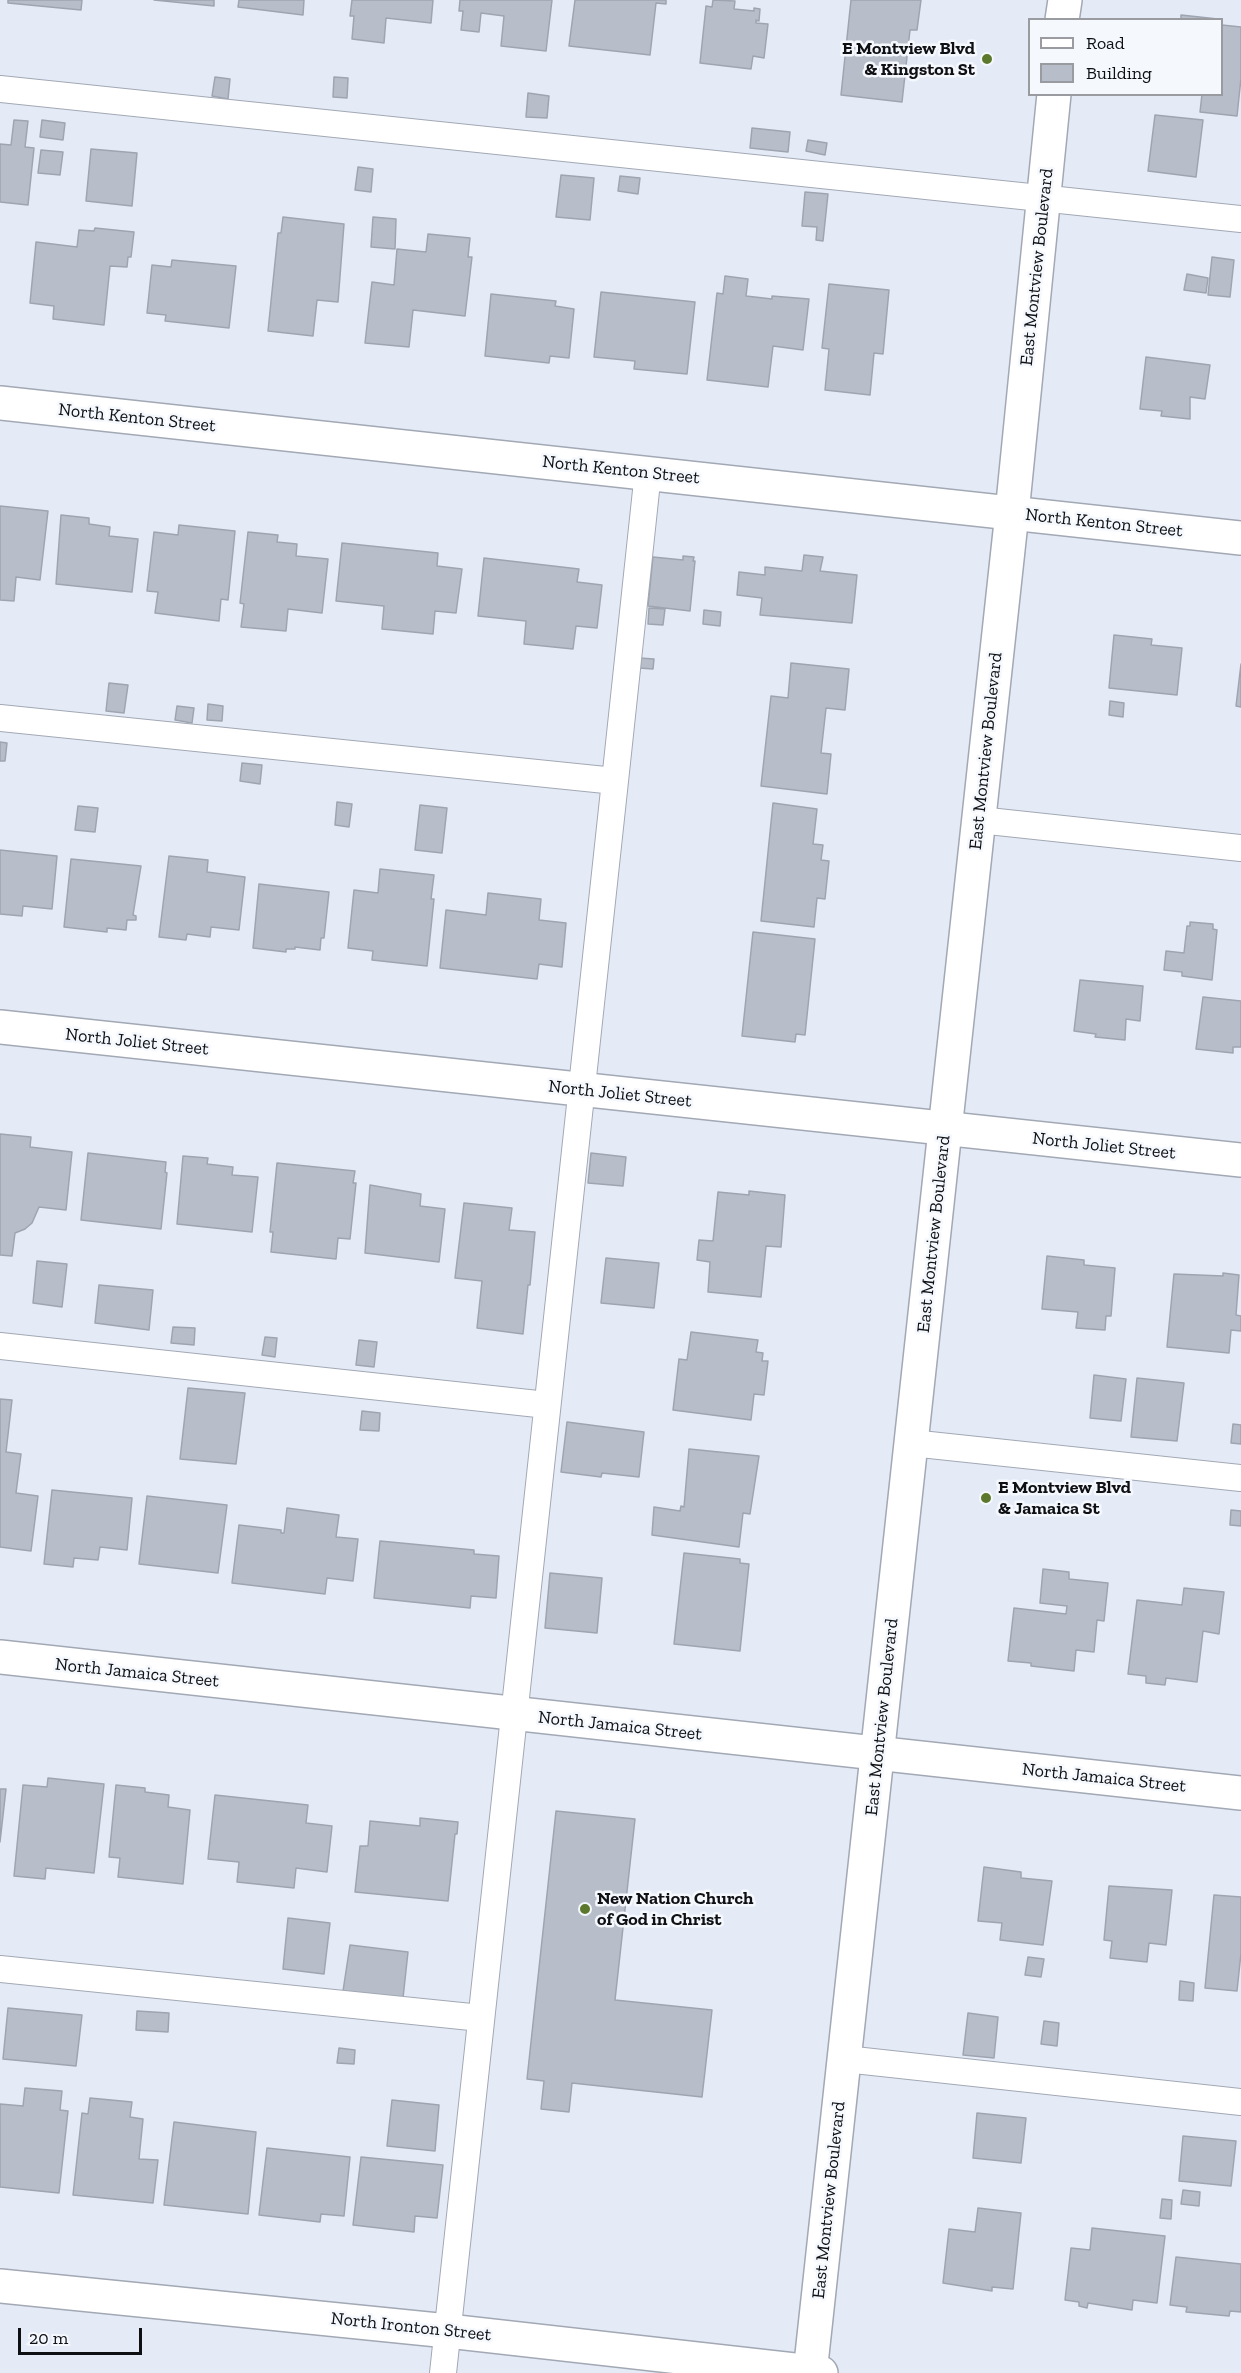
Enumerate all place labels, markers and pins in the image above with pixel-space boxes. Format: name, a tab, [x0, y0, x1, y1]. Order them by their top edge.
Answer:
place label: E Montview Blvd & Kingston St	[842, 38, 975, 80]
marker: E Montview Blvd & Kingston St	[980, 52, 994, 66]
place label: E Montview Blvd & Jamaica St	[998, 1477, 1131, 1520]
marker: E Montview Blvd & Jamaica St	[979, 1491, 993, 1505]
place label: New Nation Church of God in Christ	[597, 1888, 754, 1930]
marker: New Nation Church of God in Christ	[578, 1902, 592, 1916]

